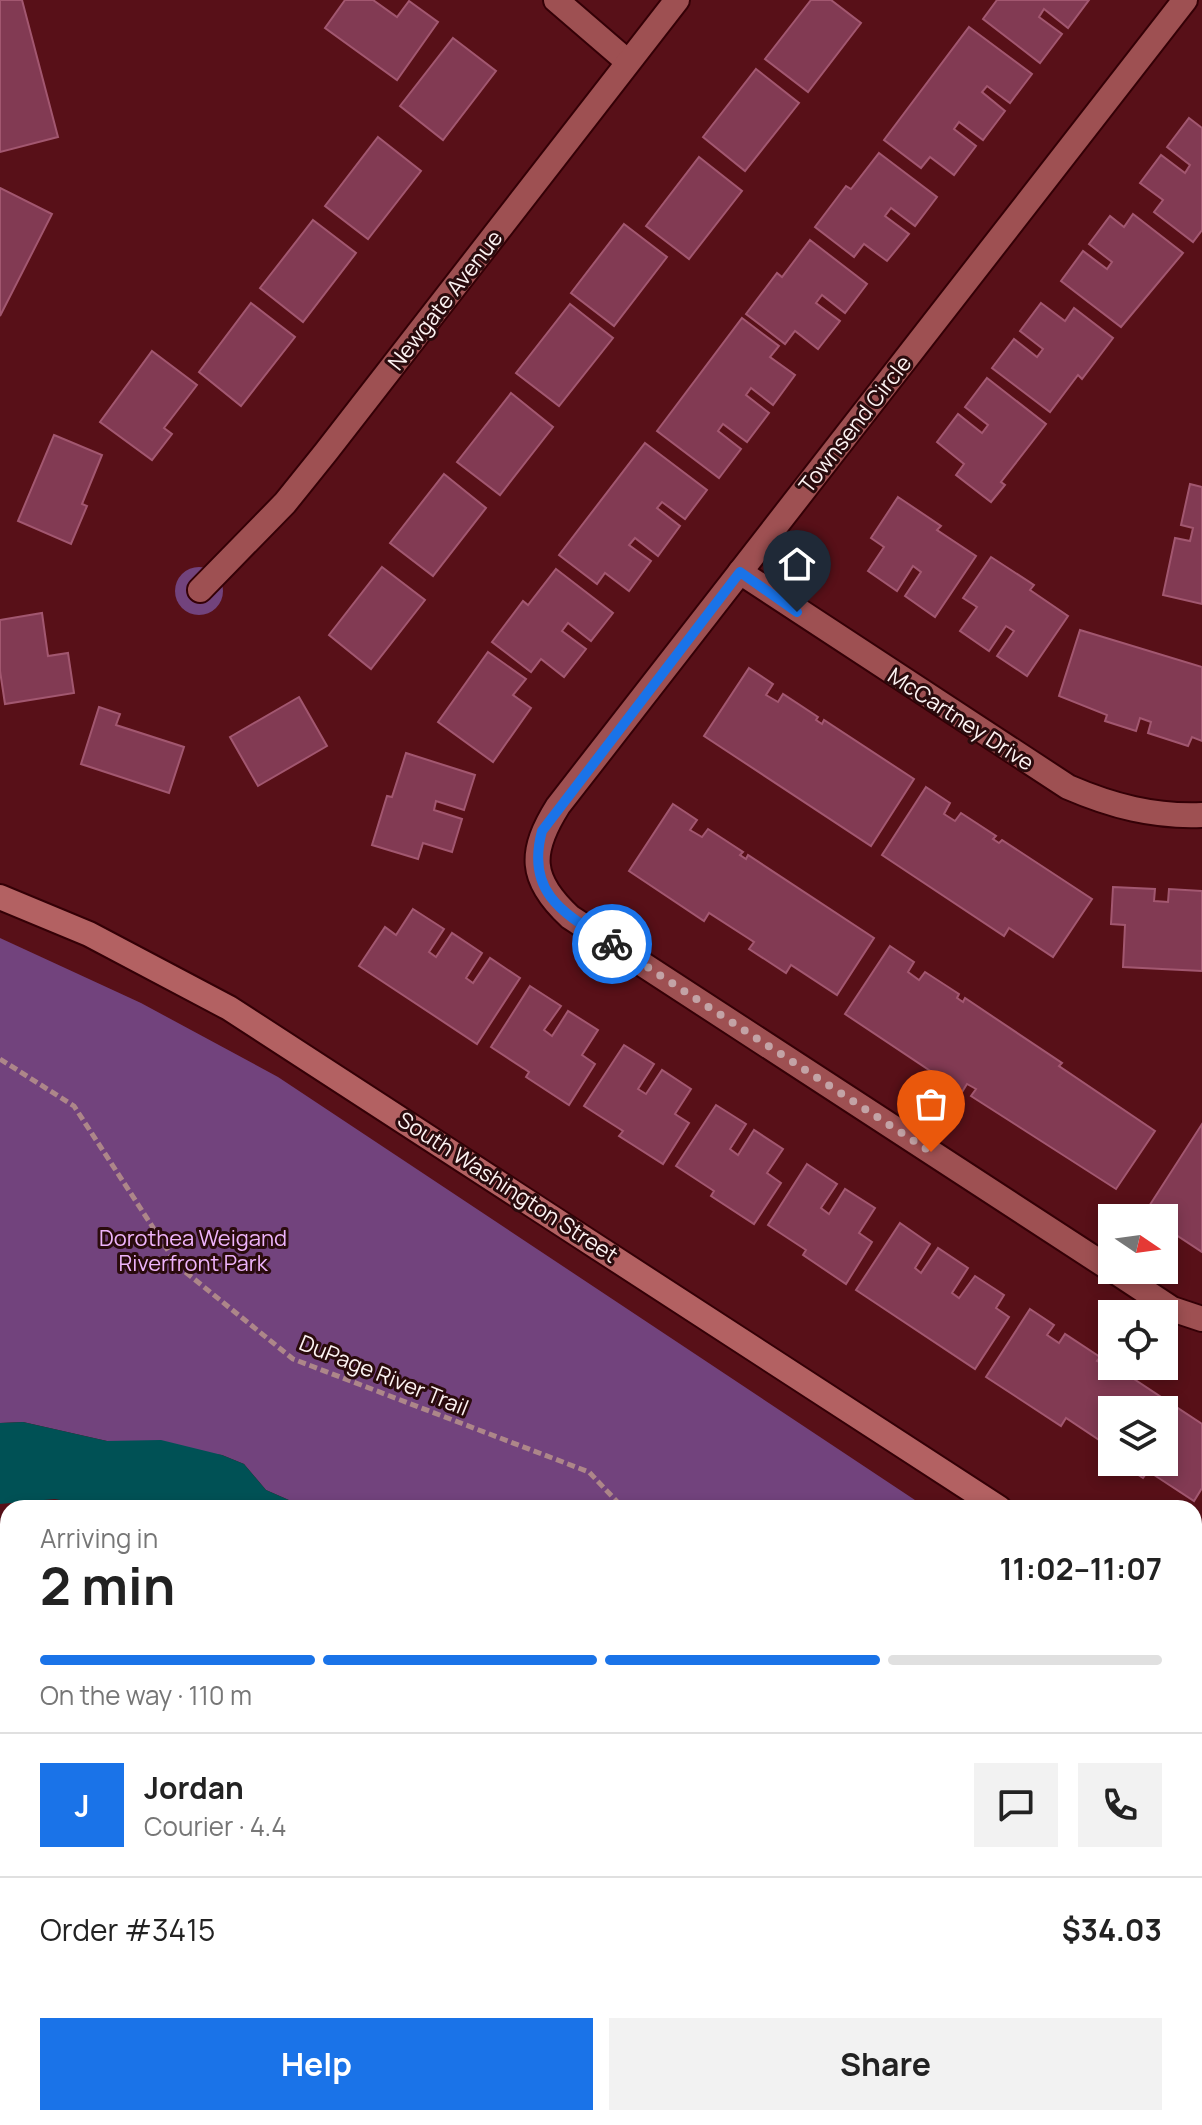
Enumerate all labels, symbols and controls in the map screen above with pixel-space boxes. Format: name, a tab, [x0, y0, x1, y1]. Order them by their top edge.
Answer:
street label: Newgate Avenue	[381, 224, 509, 376]
street label: Townsend Circle	[792, 349, 918, 499]
pin	[763, 530, 831, 612]
icon: home	[775, 542, 819, 586]
street label: McCartney Drive	[882, 661, 1040, 778]
courier	[572, 904, 652, 984]
icon: bike	[590, 922, 634, 966]
pin	[897, 1070, 965, 1152]
icon: bag	[909, 1082, 953, 1126]
street label: South Washington Street	[392, 1104, 624, 1270]
north arrow	[1098, 1204, 1178, 1284]
map controls	[1098, 1204, 1178, 1476]
park label: Dorothea Weigand Riverfront Park	[99, 1223, 287, 1278]
button: locate	[1098, 1300, 1178, 1380]
street label: DuPage River Trail	[295, 1327, 473, 1423]
button: layers	[1098, 1396, 1178, 1476]
text: Arriving in	[40, 1520, 158, 1556]
text: 11:02–11:07	[999, 1548, 1162, 1589]
text: 2 min	[40, 1550, 175, 1621]
text: On the way · 110 m	[40, 1677, 252, 1713]
button: chat	[974, 1763, 1058, 1847]
button: phone	[1078, 1763, 1162, 1847]
text: Jordan	[144, 1767, 244, 1808]
text: J	[74, 1785, 90, 1826]
text: Courier · 4.4	[144, 1808, 286, 1844]
text: Order #3415	[40, 1909, 215, 1950]
text: $34.03	[1062, 1909, 1162, 1950]
button: Help	[40, 2018, 593, 2110]
button: Share	[609, 2018, 1162, 2110]

